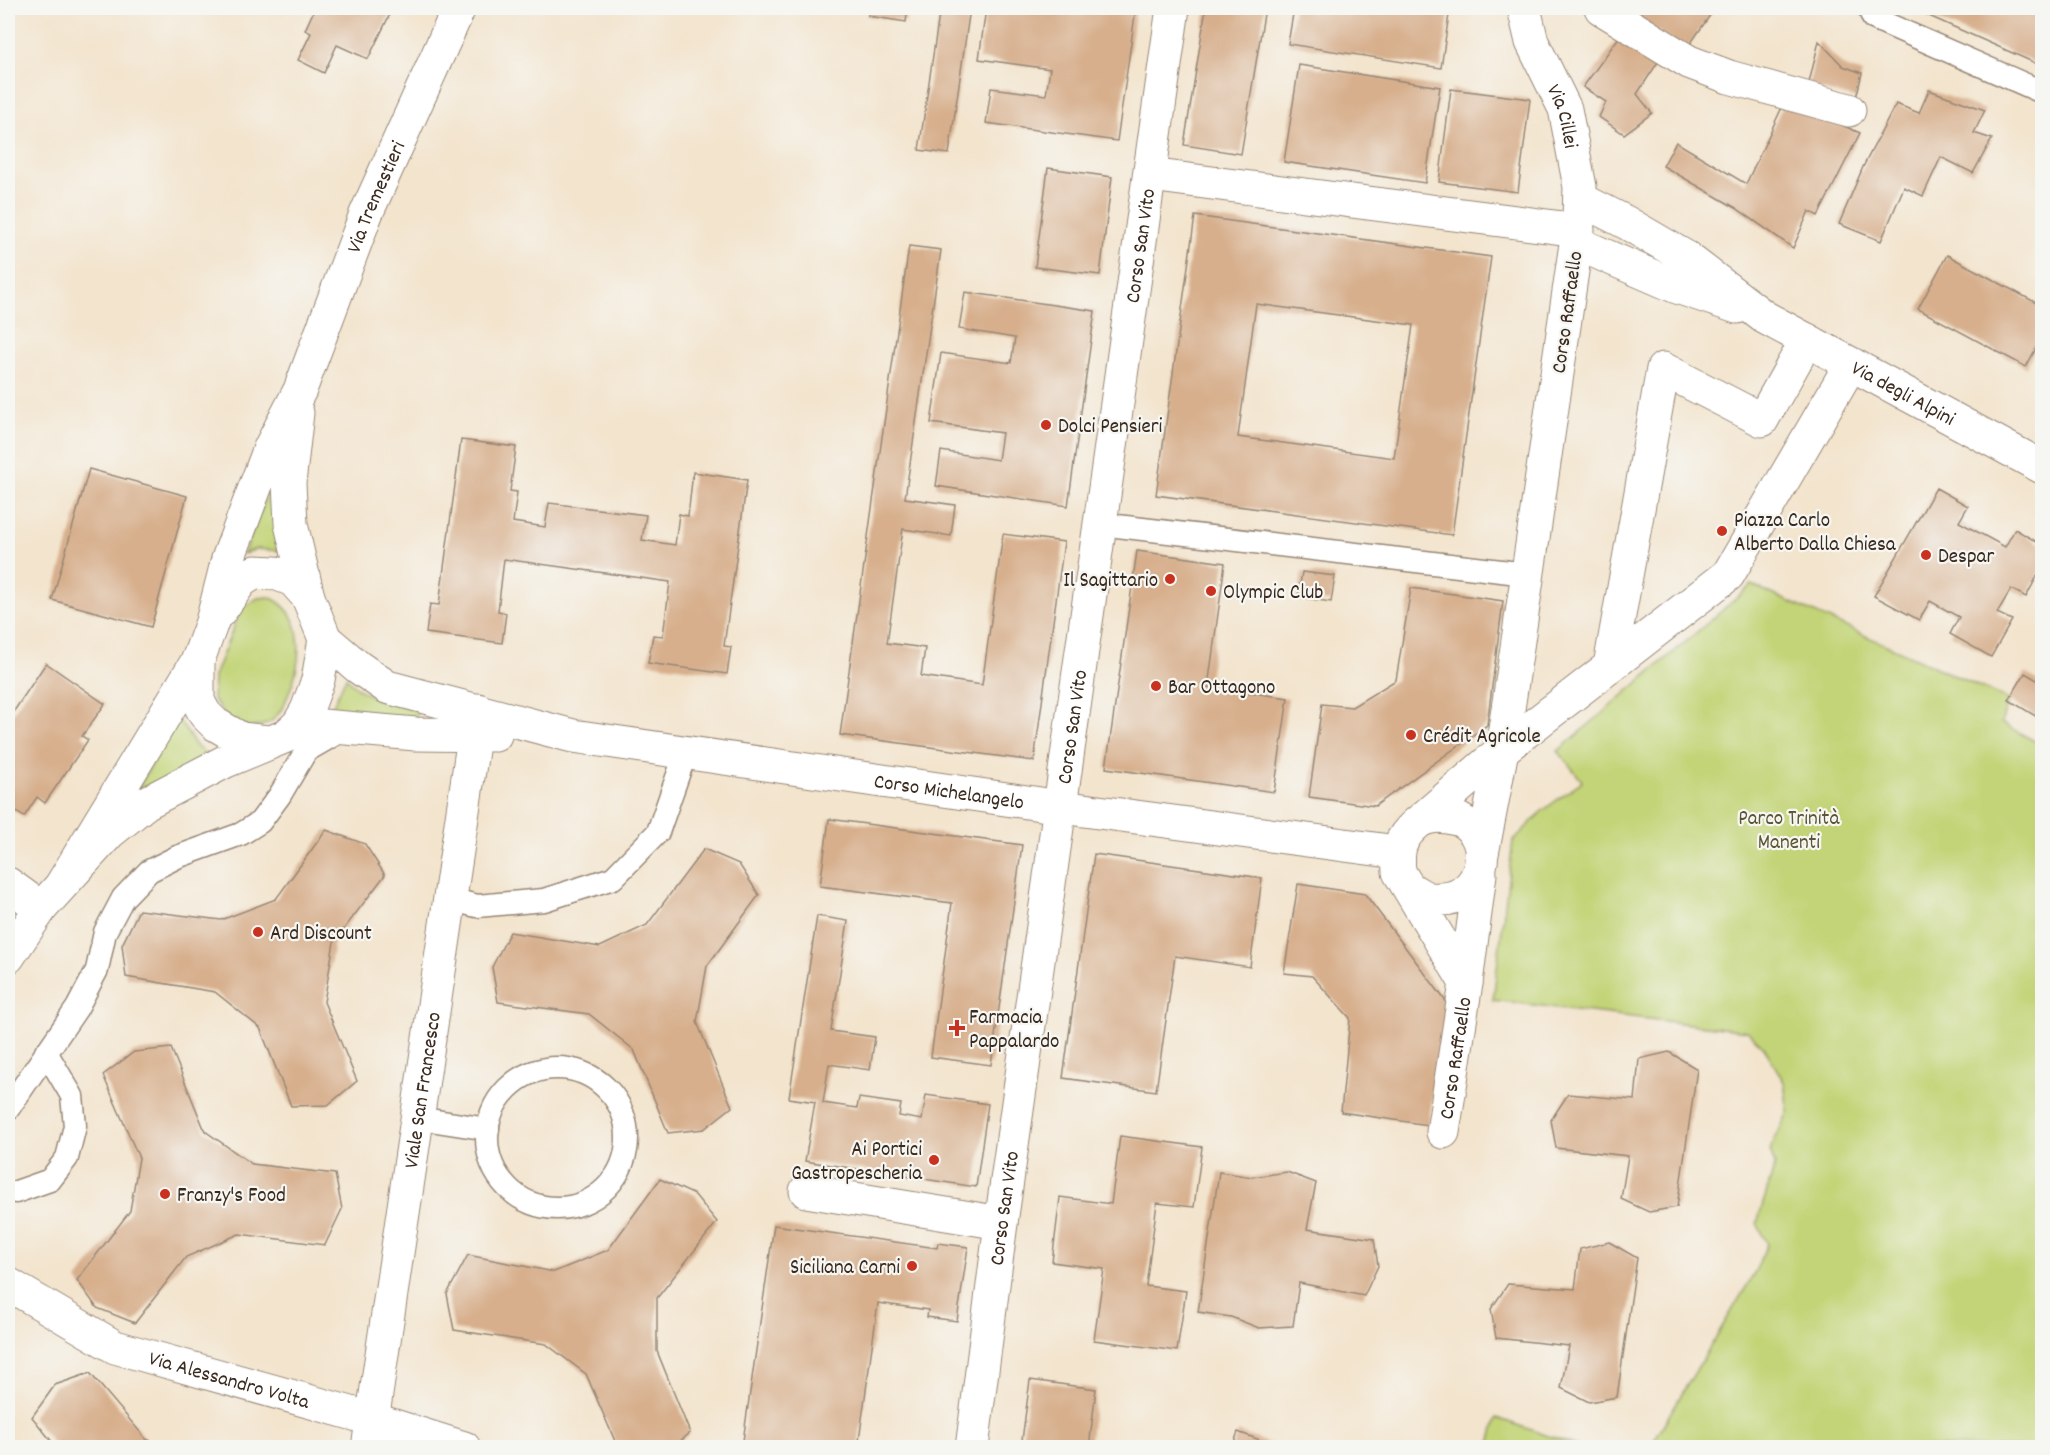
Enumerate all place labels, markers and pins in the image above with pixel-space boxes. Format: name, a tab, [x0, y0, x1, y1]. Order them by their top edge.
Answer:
place label: Dolci Pensieri	[1058, 413, 1162, 443]
marker: Dolci Pensieri	[1039, 418, 1053, 432]
place label: Piazza Carlo Alberto Dalla Chiesa	[1734, 507, 1897, 561]
marker: Piazza Carlo Alberto Dalla Chiesa	[1715, 524, 1729, 538]
place label: Despar	[1938, 543, 1994, 573]
marker: Despar	[1919, 548, 1933, 562]
place label: Il Sagittario	[1063, 567, 1158, 597]
marker: Il Sagittario	[1163, 572, 1177, 586]
place label: Olympic Club	[1223, 579, 1323, 609]
marker: Olympic Club	[1204, 584, 1218, 598]
place label: Bar Ottagono	[1168, 674, 1275, 704]
marker: Bar Ottagono	[1149, 679, 1163, 693]
place label: Crédit Agricole	[1423, 723, 1541, 753]
marker: Crédit Agricole	[1404, 728, 1418, 742]
place label: Ard Discount	[270, 920, 372, 950]
marker: Ard Discount	[251, 925, 265, 939]
place label: Farmacia Pappalardo	[969, 1004, 1059, 1058]
marker: Farmacia Pappalardo	[950, 1021, 964, 1035]
place label: Ai Portici Gastropescheria	[791, 1136, 923, 1190]
marker: Ai Portici Gastropescheria	[927, 1153, 941, 1167]
place label: Franzy's Food	[177, 1182, 286, 1212]
marker: Franzy's Food	[158, 1187, 172, 1201]
place label: Siciliana Carni	[790, 1254, 900, 1284]
marker: Siciliana Carni	[905, 1259, 919, 1273]

